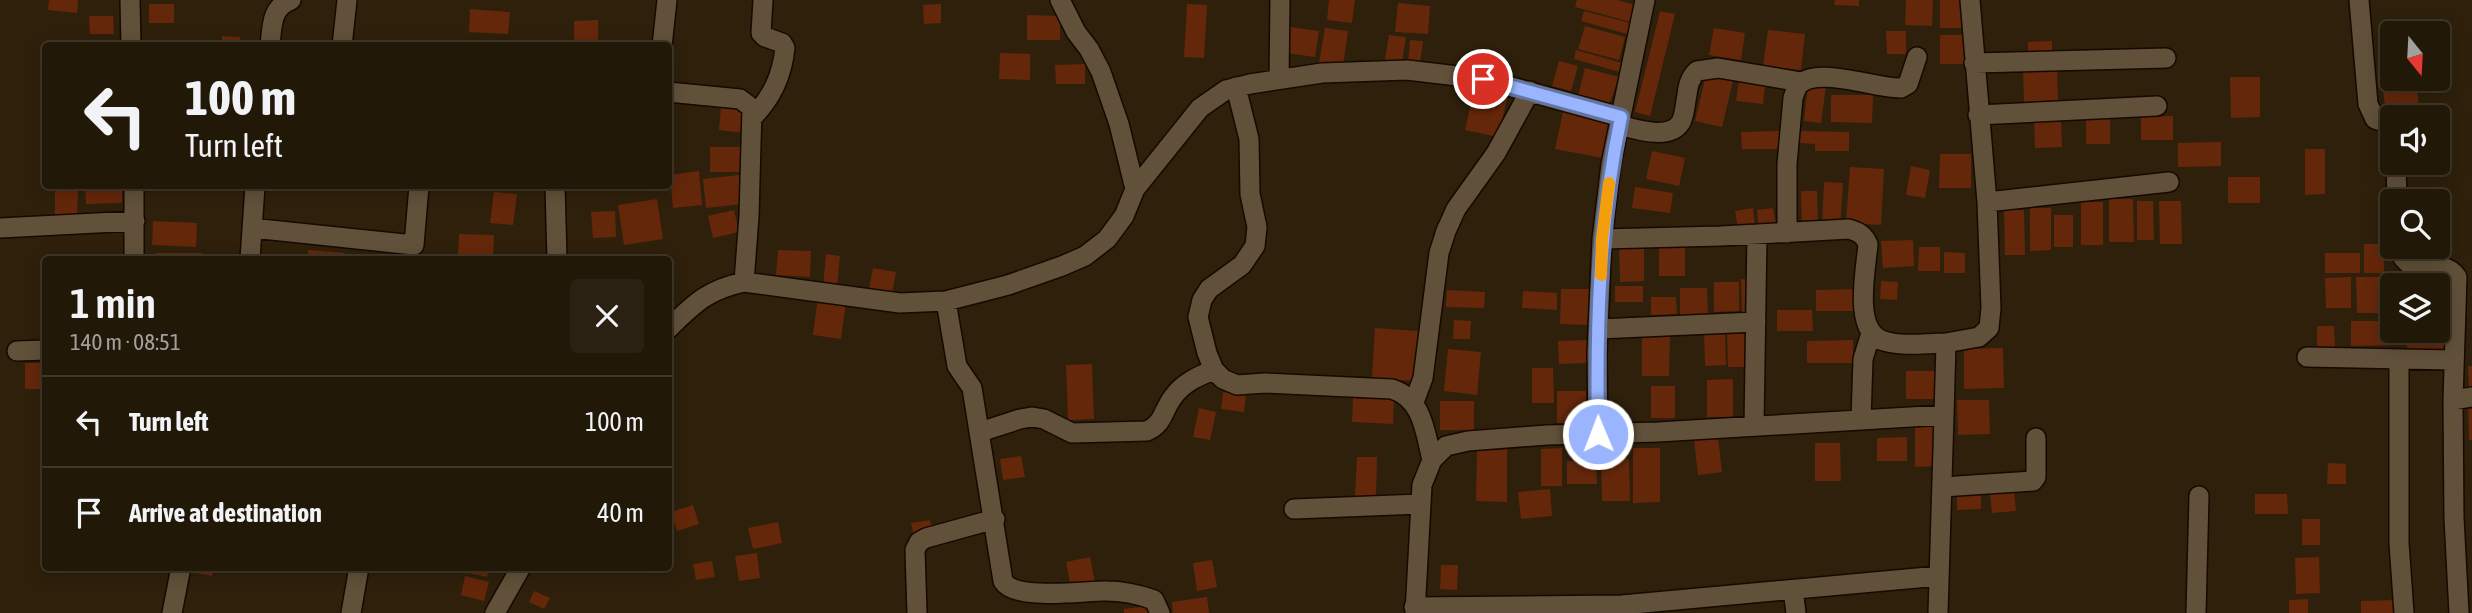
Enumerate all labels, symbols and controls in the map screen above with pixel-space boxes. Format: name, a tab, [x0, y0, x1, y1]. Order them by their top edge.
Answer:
north arrow	[2380, 21, 2450, 91]
map controls	[2380, 21, 2450, 343]
pin	[1453, 49, 1513, 109]
icon: arrive	[1464, 60, 1502, 98]
text: 100 m	[185, 69, 296, 125]
icon: left	[70, 70, 161, 161]
button: sound	[2380, 105, 2450, 175]
text: Turn left	[185, 127, 283, 164]
button: search	[2380, 189, 2450, 259]
button: layers	[2380, 273, 2450, 343]
text: 1 min	[70, 279, 156, 327]
button: close	[570, 279, 644, 353]
text: 140 m · 08:51	[70, 329, 181, 355]
position arrow	[1561, 397, 1635, 471]
icon: left	[70, 403, 108, 441]
text: Turn left	[129, 407, 209, 437]
text: 100 m	[585, 407, 644, 437]
icon: arrive	[70, 494, 108, 532]
text: Arrive at destination	[129, 498, 322, 528]
text: 40 m	[597, 498, 644, 528]

